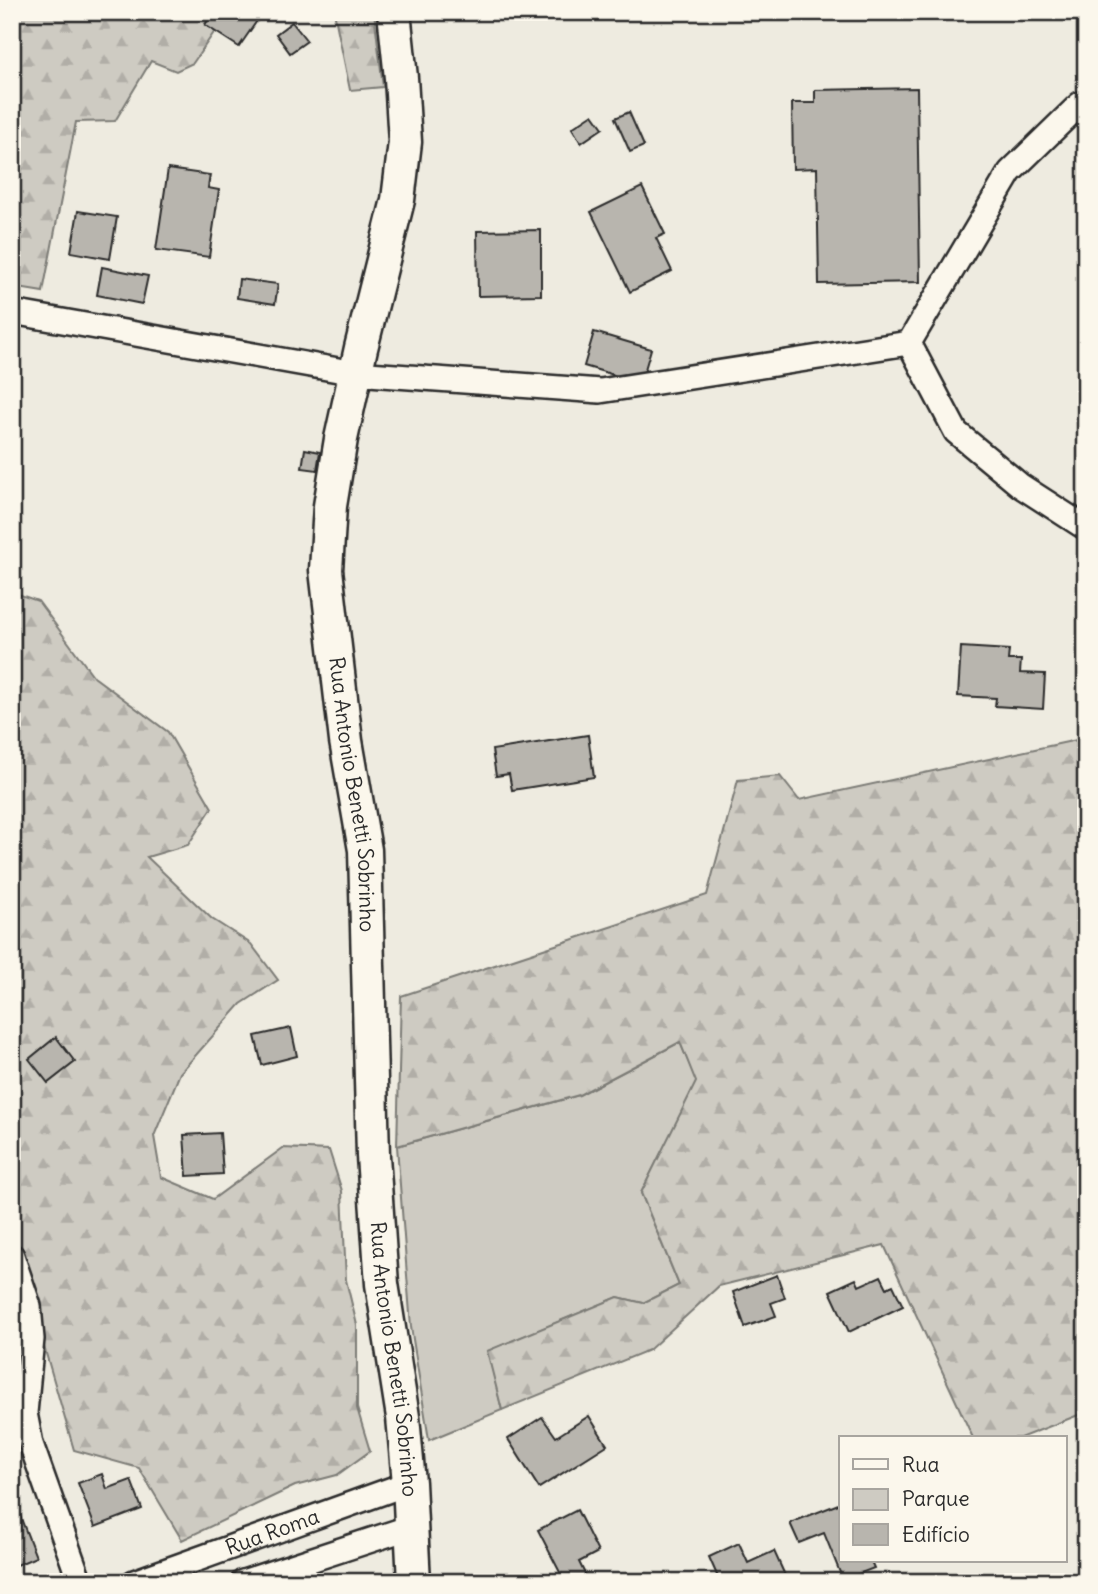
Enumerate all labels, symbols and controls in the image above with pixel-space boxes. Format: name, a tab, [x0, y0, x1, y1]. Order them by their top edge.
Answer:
street label: Rua Antonio Benetti Sobrinho	[323, 655, 381, 933]
street label: Rua Antonio Benetti Sobrinho	[365, 1221, 424, 1498]
legend	[839, 1436, 1066, 1562]
text: Rua	[902, 1451, 939, 1478]
text: Parque	[902, 1485, 970, 1512]
street label: Rua Roma	[222, 1502, 323, 1561]
text: Edifício	[902, 1521, 970, 1548]

